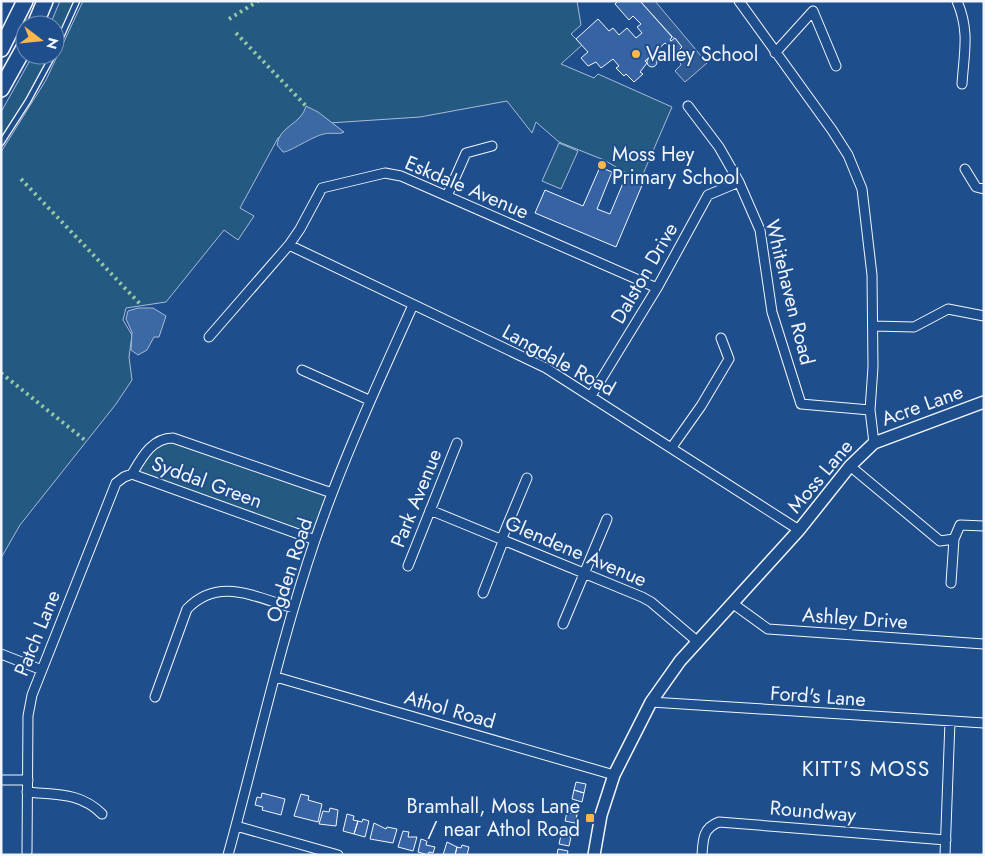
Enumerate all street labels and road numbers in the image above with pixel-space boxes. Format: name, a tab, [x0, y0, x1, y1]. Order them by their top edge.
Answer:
street label: Eskdale Avenue	[400, 148, 533, 227]
street label: Whitehaven Road	[757, 216, 822, 368]
street label: Dalston Drive	[604, 217, 685, 329]
street label: Langdale Road	[497, 317, 621, 404]
street label: Acre Lane	[877, 377, 967, 434]
street label: Moss Lane	[781, 433, 860, 520]
street label: Park Avenue	[384, 445, 449, 552]
street label: Syddal Green	[147, 449, 266, 516]
street label: Glendene Avenue	[500, 508, 651, 594]
street label: Ogden Road	[259, 514, 320, 626]
street label: Patch Lane	[7, 586, 68, 680]
street label: Ashley Drive	[801, 600, 909, 637]
street label: Ford's Lane	[769, 679, 867, 714]
street label: Athol Road	[401, 683, 499, 736]
street label: Roundway	[769, 793, 857, 830]

